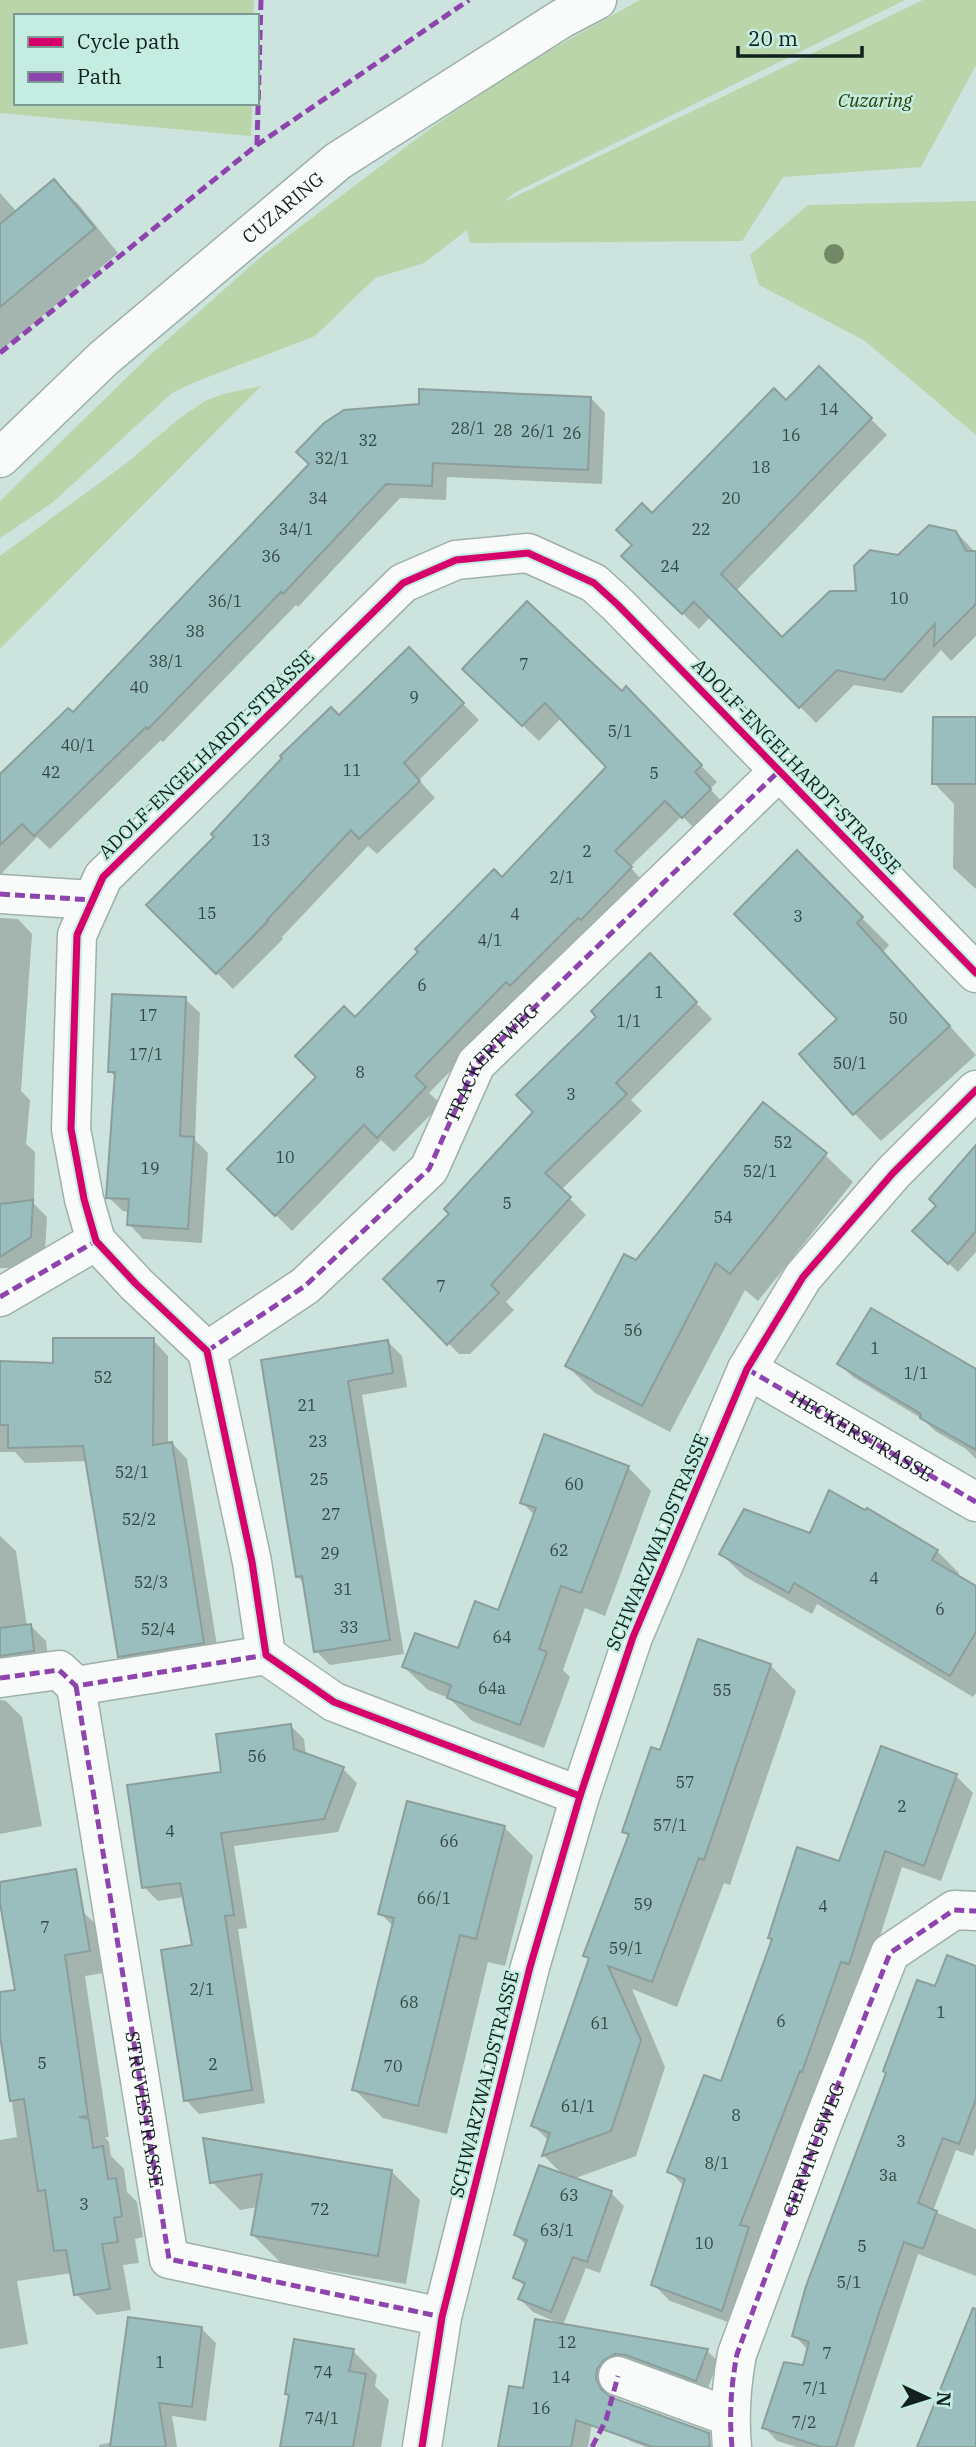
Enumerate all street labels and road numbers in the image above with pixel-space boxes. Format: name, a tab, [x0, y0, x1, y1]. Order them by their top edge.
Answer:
street label: CUZARING	[237, 166, 329, 249]
street label: ADOLF-ENGELHARDT-STRASSE	[93, 644, 319, 864]
street label: ADOLF-ENGELHARDT-STRASSE	[687, 653, 907, 879]
street label: TRACKERTWEG	[439, 998, 544, 1126]
street label: HECKERSTRASSE	[786, 1385, 938, 1487]
street label: SCHWARZWALDSTRASSE	[600, 1430, 714, 1654]
street label: SCHWARZWALDSTRASSE	[444, 1968, 524, 2200]
street label: STRUVESTRASSE	[120, 2029, 169, 2190]
street label: GERVINUSWEG	[777, 2079, 850, 2220]

